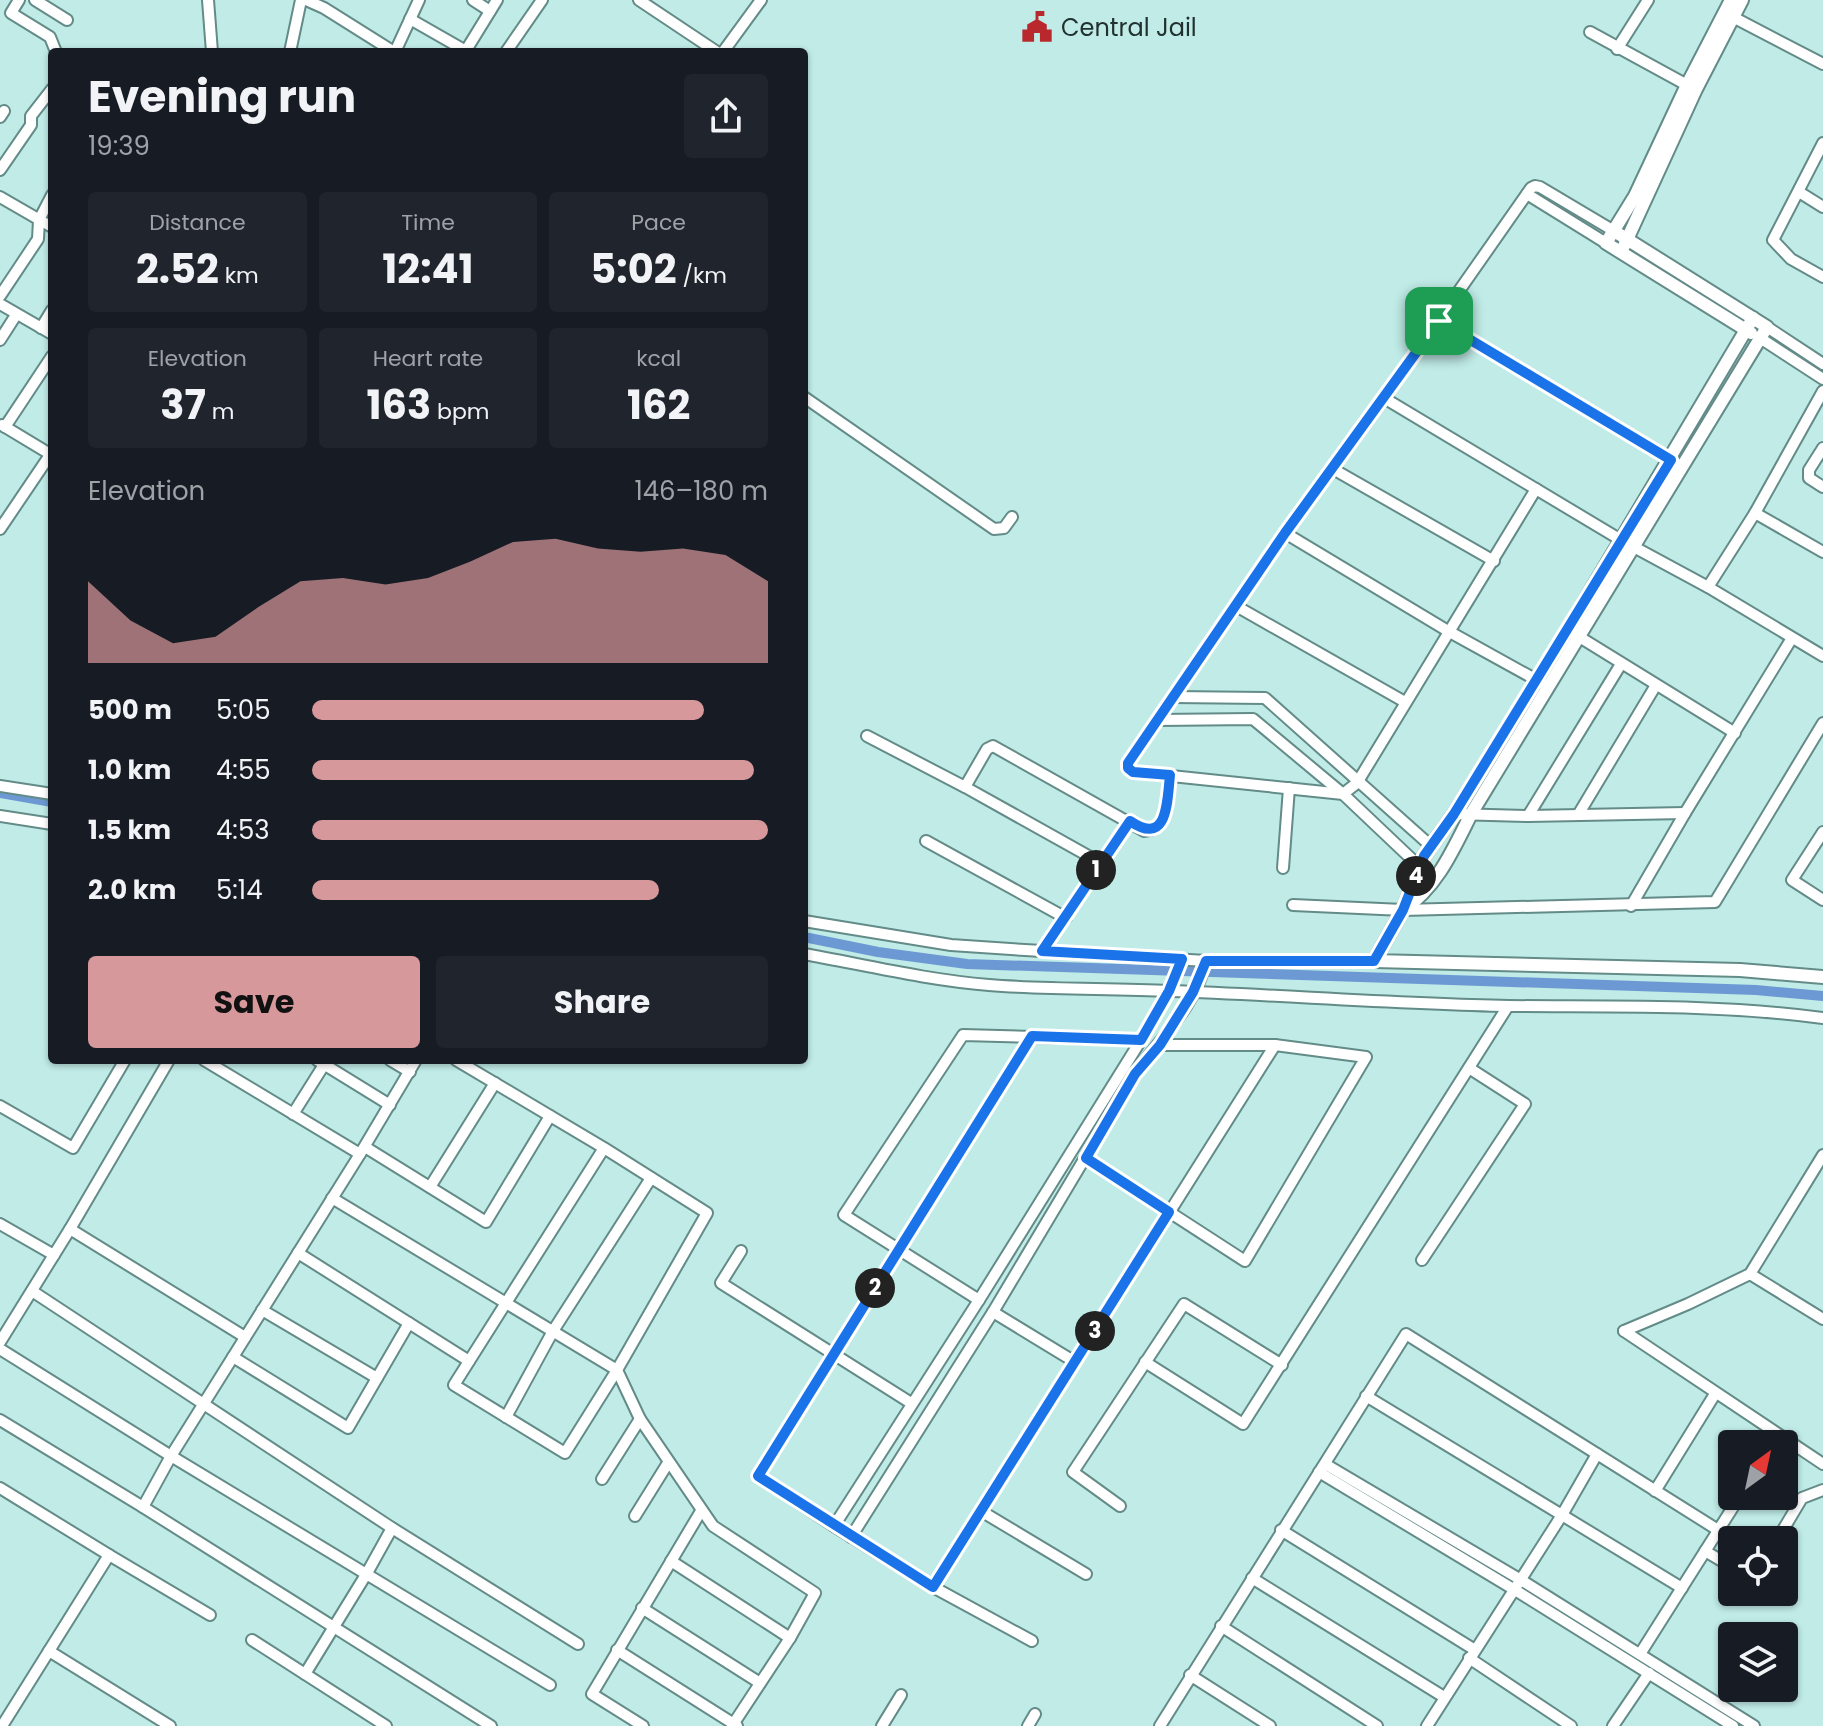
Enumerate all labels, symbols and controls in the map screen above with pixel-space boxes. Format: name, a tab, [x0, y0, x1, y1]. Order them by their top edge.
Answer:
public building icon: Central Jail	[1020, 10, 1054, 44]
place label: Central Jail	[1061, 11, 1197, 44]
text: Evening run	[88, 66, 356, 127]
button: share	[684, 74, 768, 158]
text: 19:39	[88, 128, 150, 164]
text: Distance	[149, 207, 246, 238]
text: Time	[401, 207, 455, 238]
text: Pace	[631, 207, 686, 238]
text: 2.52	[136, 241, 219, 297]
text: 12:41	[382, 241, 474, 297]
text: 5:02	[590, 241, 677, 297]
text: km	[219, 260, 259, 291]
text: /km	[677, 260, 727, 291]
pin	[1405, 287, 1473, 355]
icon: arrive	[1417, 299, 1461, 343]
text: Elevation	[148, 343, 247, 374]
text: Heart rate	[373, 343, 483, 374]
text: kcal	[636, 343, 681, 374]
text: 37	[160, 377, 206, 433]
text: 163	[366, 377, 431, 433]
text: 162	[627, 377, 690, 433]
text: m	[206, 396, 234, 427]
text: bpm	[431, 396, 490, 427]
text: Elevation	[88, 473, 205, 509]
text: 146–180 m	[634, 473, 768, 509]
text: 500 m	[88, 692, 172, 728]
text: 5:05	[216, 692, 271, 728]
text: 1.0 km	[88, 752, 171, 788]
text: 4:55	[216, 752, 271, 788]
text: 1.5 km	[88, 812, 171, 848]
text: 4:53	[216, 812, 270, 848]
pin: 1	[1076, 850, 1116, 890]
text: 1	[1092, 854, 1100, 885]
pin: 4	[1396, 856, 1436, 896]
text: 4	[1409, 860, 1423, 891]
text: 2.0 km	[88, 872, 176, 908]
text: 5:14	[216, 872, 263, 908]
button: Save	[88, 956, 420, 1048]
button: Share	[436, 956, 768, 1048]
pin: 2	[855, 1268, 895, 1308]
text: 2	[869, 1272, 881, 1303]
pin: 3	[1075, 1311, 1115, 1351]
text: 3	[1088, 1315, 1102, 1346]
north arrow	[1718, 1430, 1798, 1510]
map controls	[1718, 1430, 1798, 1702]
button: locate	[1718, 1526, 1798, 1606]
button: layers	[1718, 1622, 1798, 1702]

